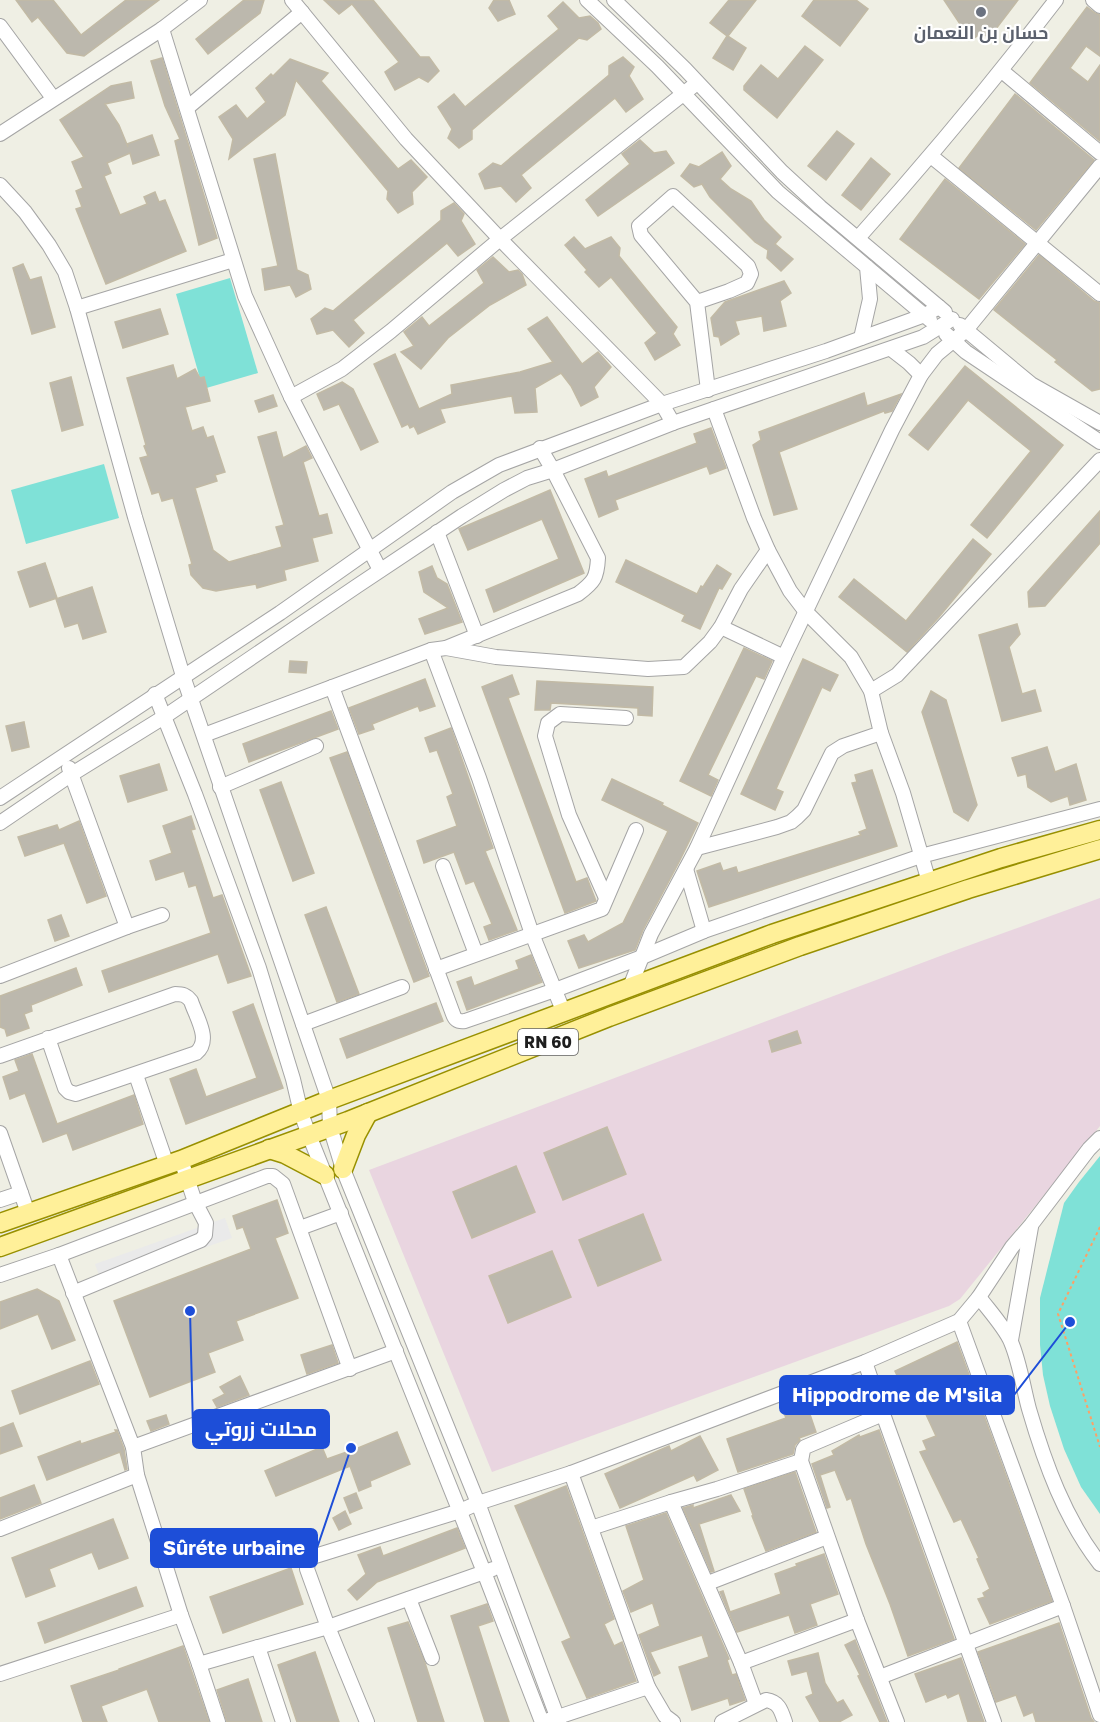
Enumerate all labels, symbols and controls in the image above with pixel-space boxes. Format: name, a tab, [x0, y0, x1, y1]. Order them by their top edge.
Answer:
marker: حسان بن النعمان	[974, 5, 988, 19]
place label: حسان بن النعمان	[914, 21, 1048, 44]
road number: RN 60	[518, 1029, 578, 1055]
callout: Hippodrome de M'sila	[780, 1376, 1014, 1414]
text: Hippodrome de M'sila	[792, 1382, 1002, 1406]
callout: محلات زروتي	[193, 1410, 329, 1448]
text: محلات زروتي	[205, 1416, 317, 1445]
callout: Sûréte urbaine	[151, 1529, 317, 1567]
text: Sûréte urbaine	[163, 1535, 305, 1559]

